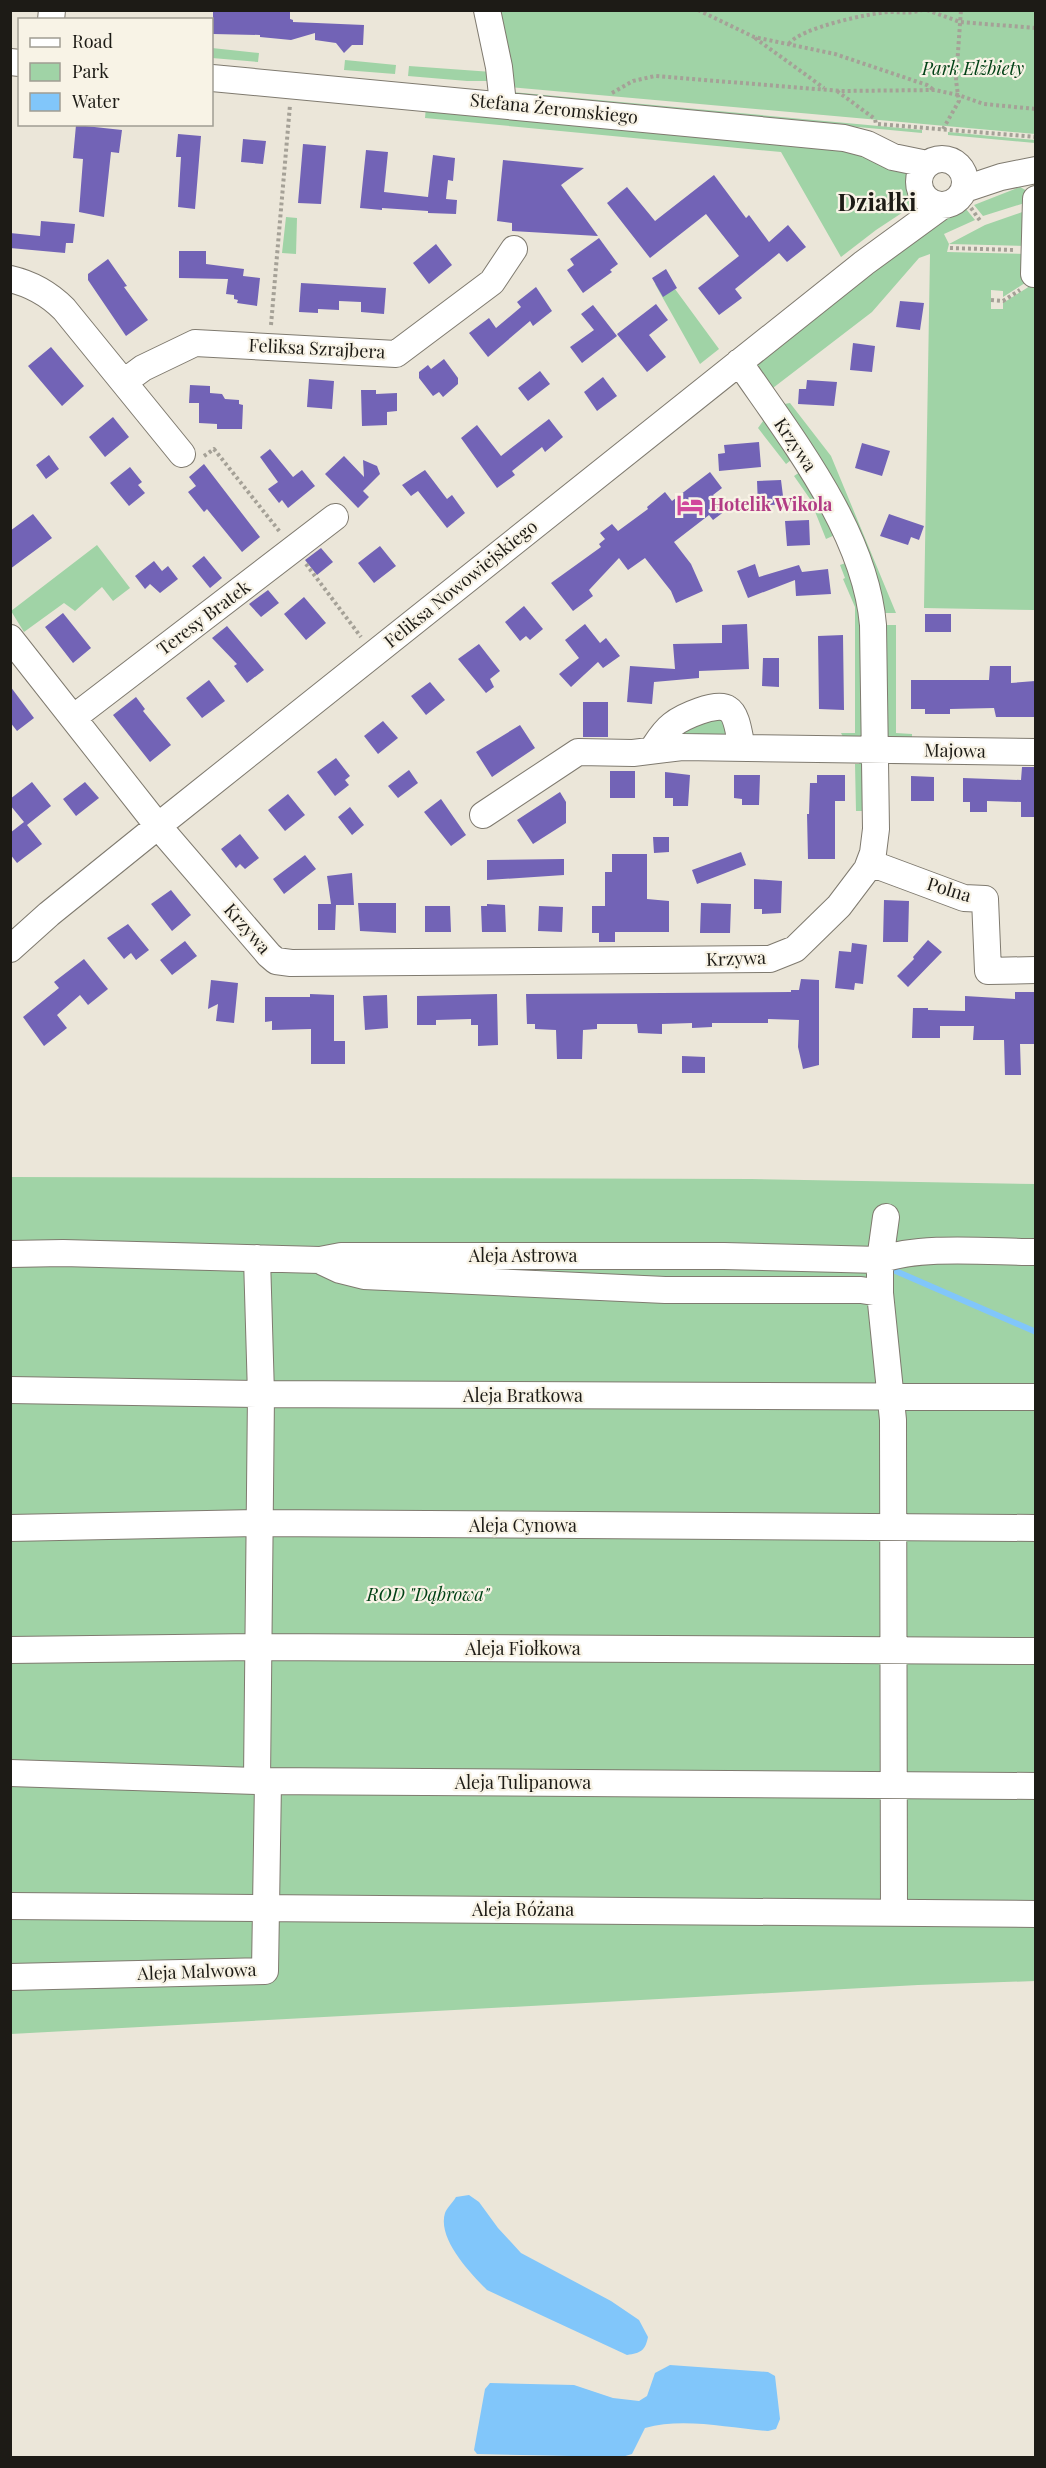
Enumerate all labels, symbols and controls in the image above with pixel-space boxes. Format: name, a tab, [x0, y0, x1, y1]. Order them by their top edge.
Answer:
legend	[18, 18, 213, 126]
text: Road	[72, 29, 113, 53]
park label: Park Elżbiety	[921, 56, 1024, 80]
text: Park	[72, 59, 109, 83]
street label: Stefana Żeromskiego	[469, 87, 639, 129]
text: Water	[71, 89, 120, 113]
district label: Działki	[837, 185, 917, 217]
street label: Feliksa Szrajbera	[248, 332, 386, 364]
street label: Krzywa	[769, 413, 823, 476]
hotel icon: Hotelik Wikola	[675, 490, 705, 520]
place label: Hotelik Wikola	[710, 492, 833, 516]
street label: Feliksa Nowowiejskiego	[379, 514, 542, 653]
street label: Teresy Bratek	[152, 574, 255, 660]
street label: Majowa	[924, 737, 986, 763]
street label: Polna	[924, 871, 974, 907]
street label: Krzywa	[219, 898, 277, 959]
street label: Krzywa	[705, 945, 766, 971]
street label: Aleja Astrowa	[468, 1243, 577, 1267]
street label: Aleja Bratkowa	[462, 1383, 583, 1407]
street label: Aleja Cynowa	[468, 1513, 577, 1537]
park label: ROD "Dąbrowa"	[366, 1582, 491, 1606]
street label: Aleja Fiołkowa	[464, 1636, 581, 1660]
street label: Aleja Tulipanowa	[454, 1770, 591, 1794]
street label: Aleja Różana	[471, 1897, 574, 1921]
street label: Aleja Malwowa	[136, 1957, 257, 1985]

